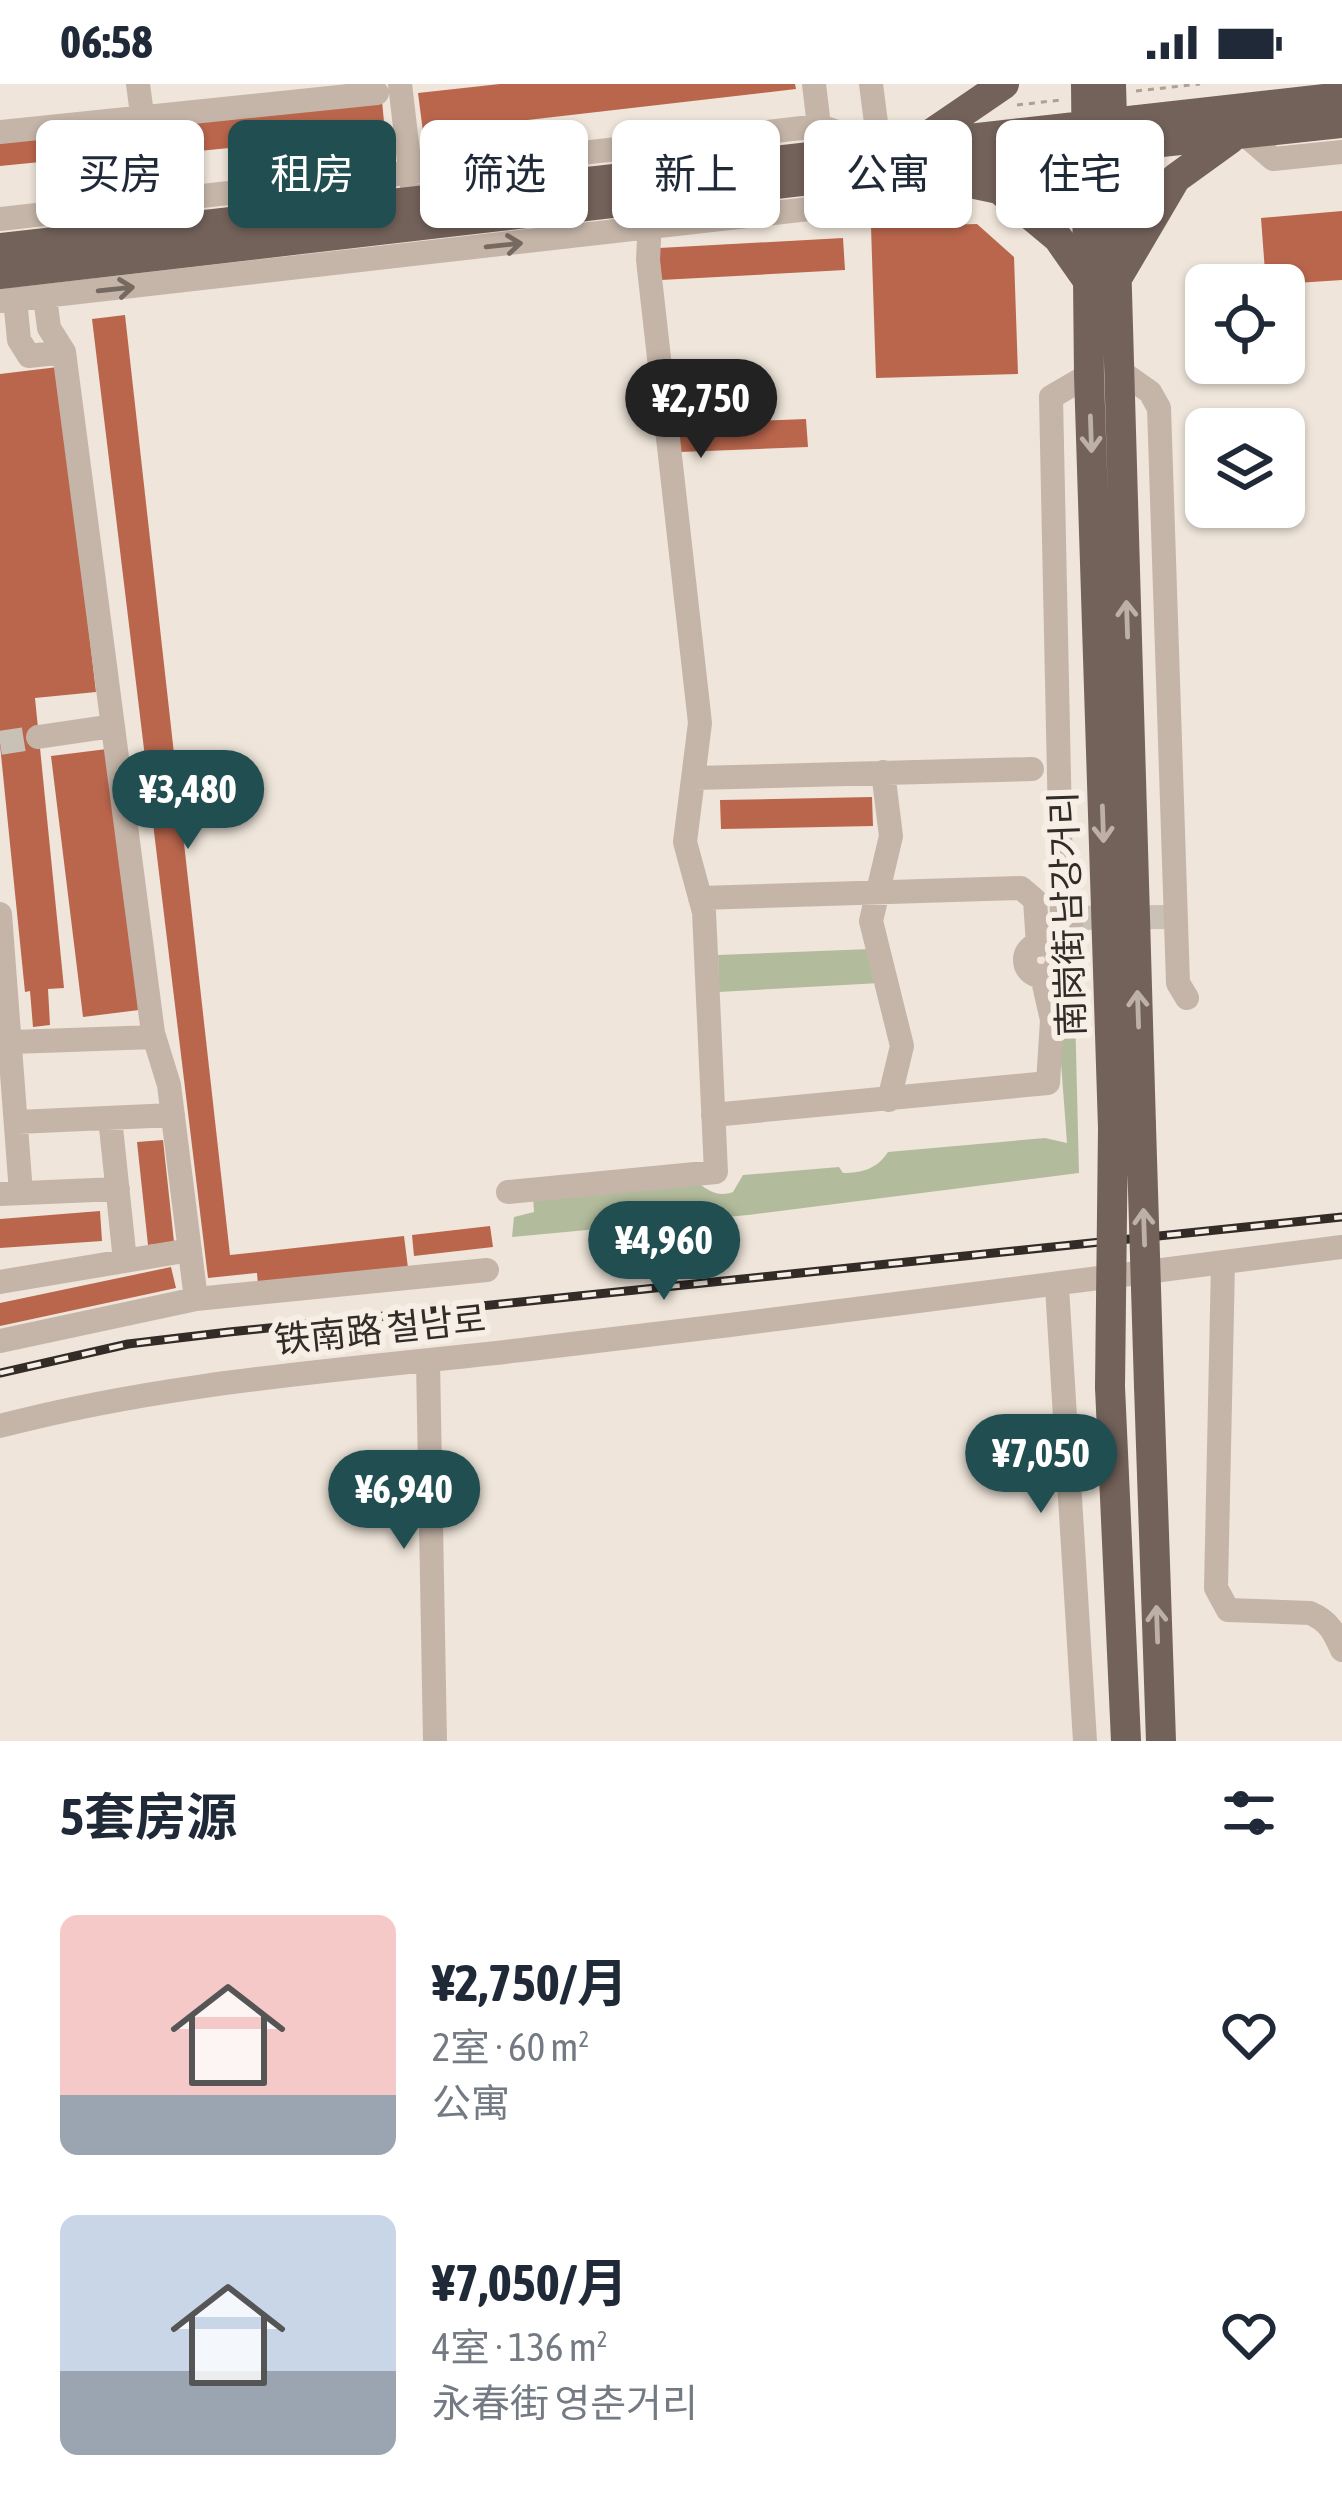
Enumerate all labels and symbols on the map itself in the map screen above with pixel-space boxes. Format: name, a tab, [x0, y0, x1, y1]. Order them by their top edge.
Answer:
one-way arrow	[484, 233, 523, 255]
one-way arrow	[96, 277, 135, 299]
pin: ¥2,750	[603, 359, 799, 461]
one-way arrow	[1080, 414, 1103, 453]
one-way arrow	[1115, 600, 1138, 639]
pin: ¥3,480	[90, 750, 286, 852]
street label: 南岗街 남강거리	[1042, 791, 1092, 1037]
one-way arrow	[1092, 804, 1115, 843]
one-way arrow	[1126, 990, 1149, 1029]
pin: ¥4,960	[566, 1201, 762, 1303]
one-way arrow	[1133, 1208, 1156, 1247]
street label: 铁南路 철남로	[272, 1297, 488, 1361]
pin: ¥7,050	[943, 1414, 1139, 1516]
pin: ¥6,940	[306, 1450, 502, 1552]
one-way arrow	[1146, 1605, 1169, 1644]

